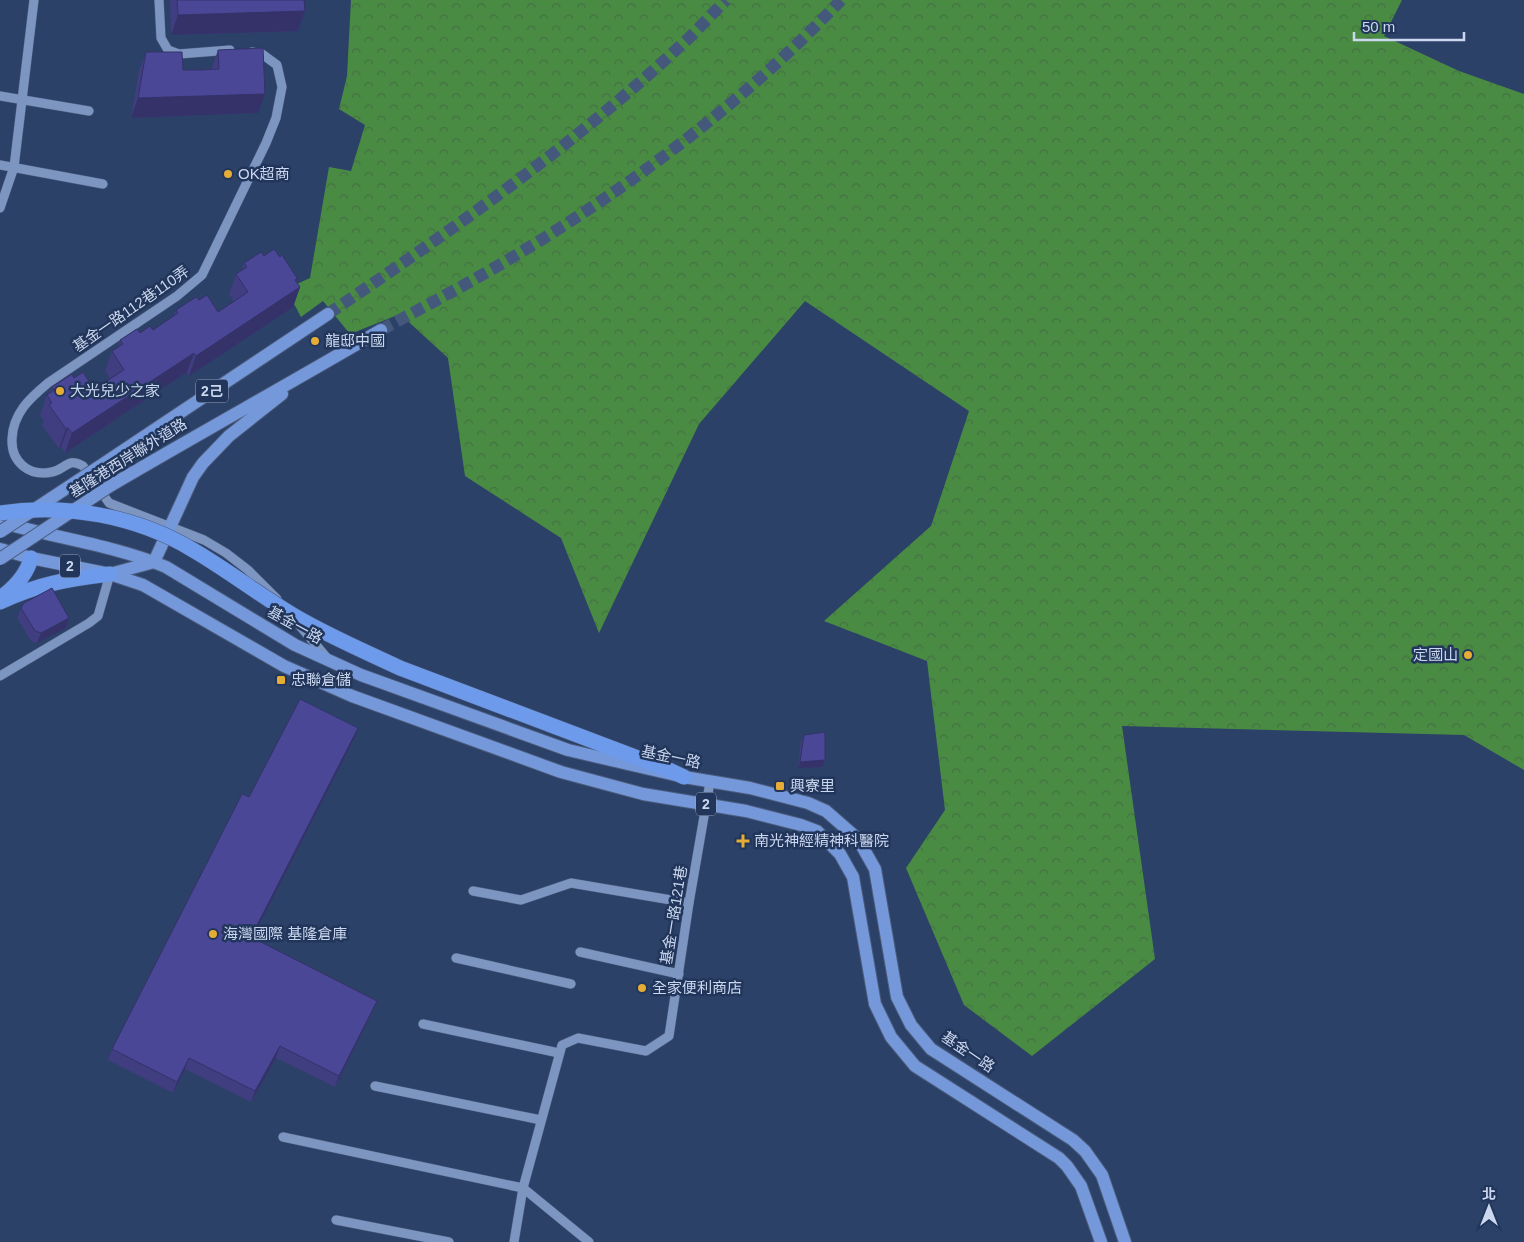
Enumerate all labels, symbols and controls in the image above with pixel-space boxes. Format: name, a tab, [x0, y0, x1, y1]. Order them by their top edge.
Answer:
scale bar	[1354, 10, 1464, 42]
text: 50 m	[1362, 18, 1395, 35]
place label: OK超商	[238, 165, 290, 182]
marker: OK超商	[222, 168, 234, 180]
street label: 基金一路112巷110弄	[69, 262, 192, 355]
place label: 龍邸中國	[325, 332, 385, 349]
marker: 龍邸中國	[309, 335, 321, 347]
road number: 2己	[196, 380, 228, 402]
place label: 大光兒少之家	[70, 382, 160, 399]
marker: 大光兒少之家	[54, 385, 66, 397]
street label: 基隆港西岸聯外道路	[66, 415, 189, 501]
road number: 2	[60, 554, 80, 578]
street label: 基金一路	[265, 603, 326, 647]
place label: 定國山	[1413, 646, 1458, 663]
marker: 定國山	[1462, 649, 1474, 661]
place label: 忠聯倉儲	[291, 671, 351, 688]
marker: 忠聯倉儲	[275, 674, 287, 686]
street label: 基金一路	[640, 742, 702, 771]
place label: 興寮里	[790, 777, 835, 794]
marker: 興寮里	[774, 780, 786, 792]
road number: 2	[696, 792, 716, 816]
place label: 南光神經精神科醫院	[754, 832, 889, 849]
marker: 南光神經精神科醫院	[736, 834, 750, 848]
street label: 基金一路121巷	[657, 864, 690, 966]
place label: 海灣國際 基隆倉庫	[223, 925, 347, 942]
marker: 海灣國際 基隆倉庫	[207, 928, 219, 940]
place label: 全家便利商店	[652, 979, 742, 996]
marker: 全家便利商店	[636, 982, 648, 994]
street label: 基金一路	[939, 1028, 998, 1075]
north arrow	[1464, 1182, 1514, 1232]
text: 北	[1482, 1186, 1496, 1202]

